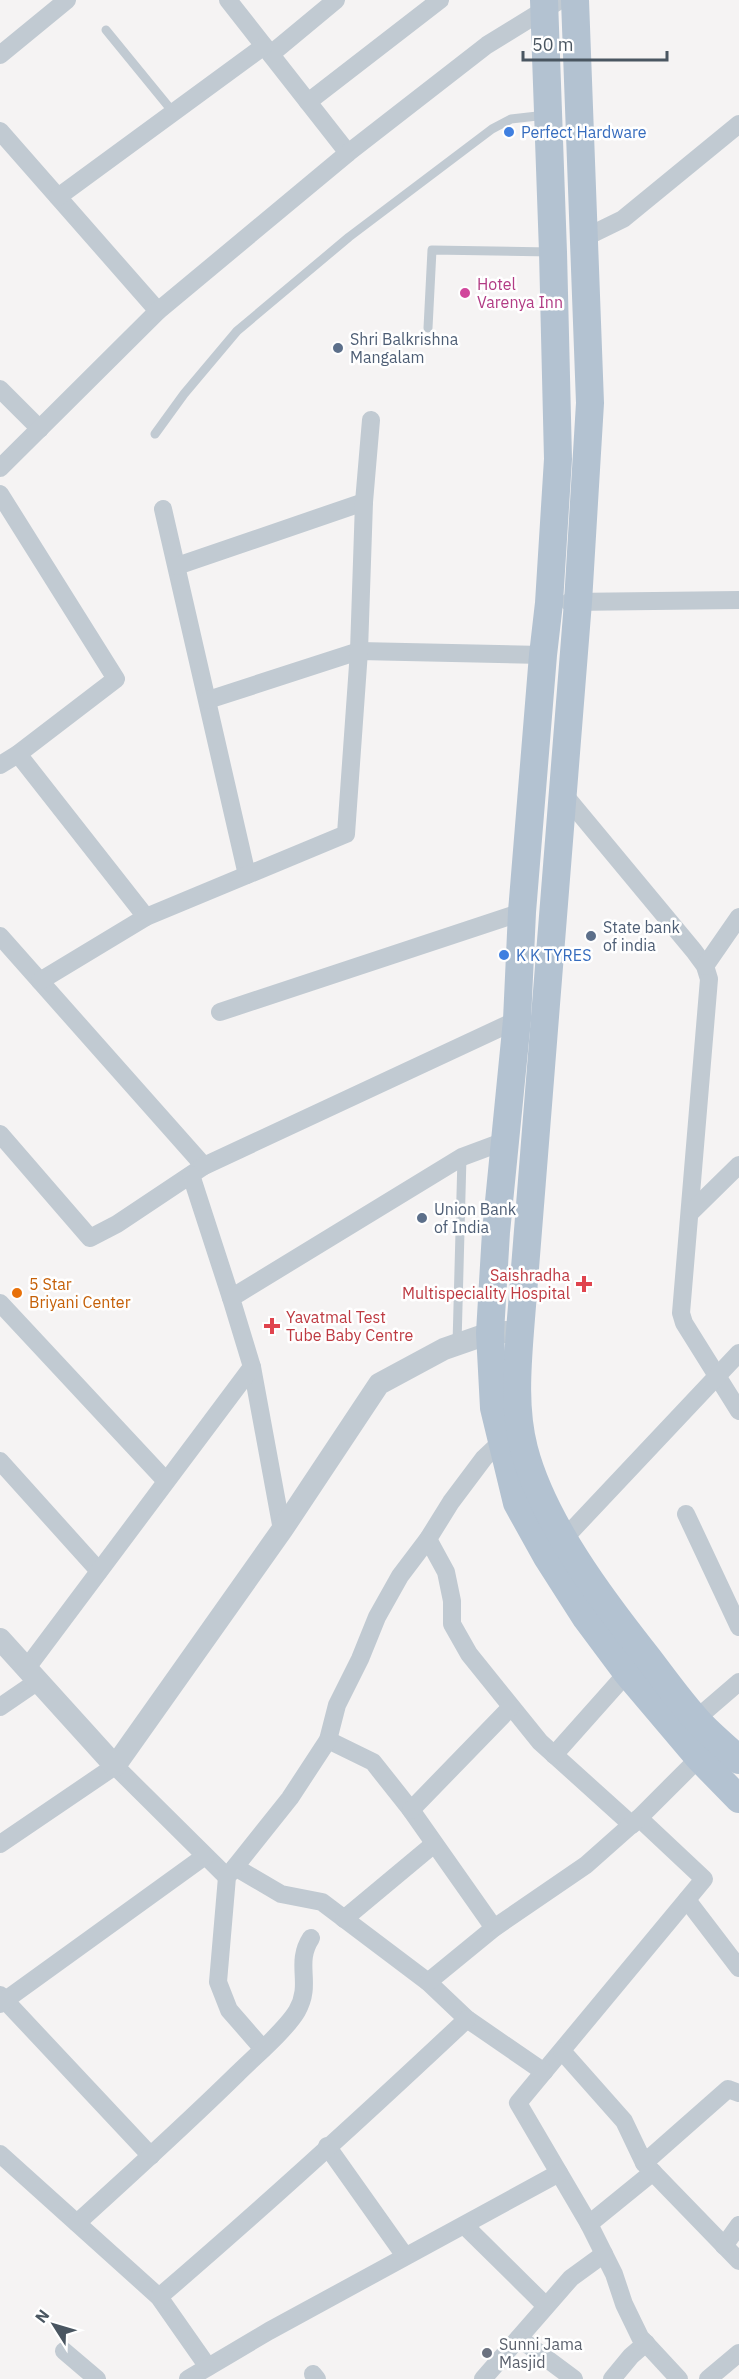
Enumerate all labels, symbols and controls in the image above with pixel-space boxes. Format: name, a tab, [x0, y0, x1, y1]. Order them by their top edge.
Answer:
scale bar	[523, 24, 667, 62]
text: 50 m	[532, 33, 574, 56]
place label: Perfect Hardware	[521, 122, 647, 142]
marker: Perfect Hardware	[502, 125, 516, 139]
place label: Hotel Varenya Inn	[477, 274, 563, 312]
marker: Hotel Varenya Inn	[458, 286, 472, 300]
place label: Shri Balkrishna Mangalam	[350, 329, 459, 367]
marker: Shri Balkrishna Mangalam	[331, 341, 345, 355]
place label: State bank of india	[603, 917, 680, 955]
marker: State bank of india	[584, 929, 598, 943]
place label: K K TYRES	[516, 945, 591, 965]
marker: K K TYRES	[497, 948, 511, 962]
place label: Union Bank of India	[434, 1199, 517, 1237]
marker: Union Bank of India	[415, 1211, 429, 1225]
place label: Saishradha Multispeciality Hospital	[402, 1265, 570, 1303]
place label: 5 Star Briyani Center	[29, 1274, 131, 1312]
marker: Saishradha Multispeciality Hospital	[575, 1275, 593, 1293]
marker: 5 Star Briyani Center	[10, 1286, 24, 1300]
place label: Yavatmal Test Tube Baby Centre	[286, 1307, 413, 1345]
marker: Yavatmal Test Tube Baby Centre	[263, 1317, 281, 1335]
north arrow	[24, 2295, 84, 2355]
text: N	[31, 2305, 53, 2327]
place label: Sunni Jama Masjid	[499, 2334, 583, 2372]
marker: Sunni Jama Masjid	[480, 2346, 494, 2360]

